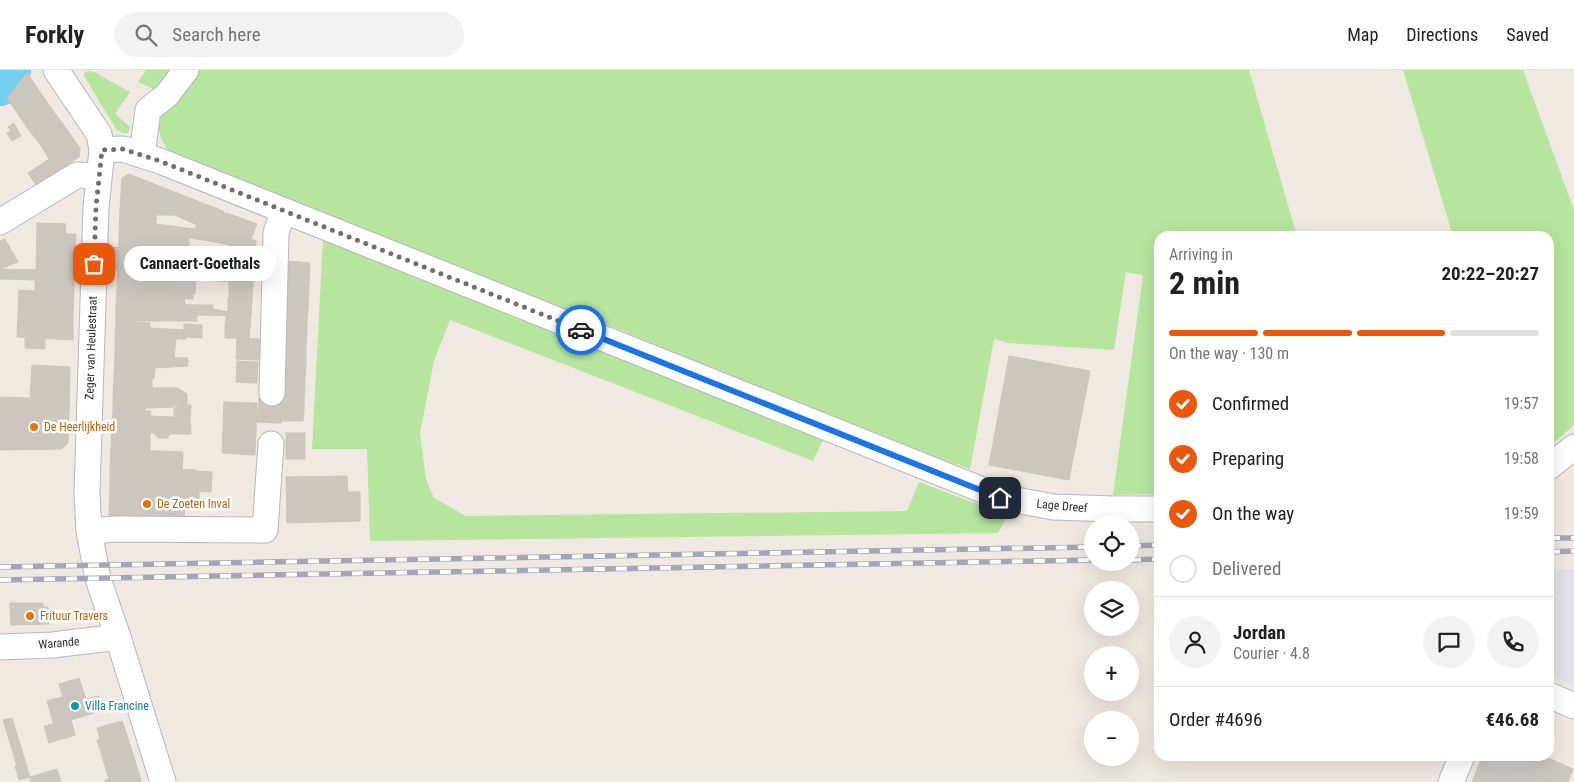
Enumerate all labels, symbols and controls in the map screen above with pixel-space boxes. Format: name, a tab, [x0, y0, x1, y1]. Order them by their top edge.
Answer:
search box	[114, 12, 464, 57]
text: Forkly	[25, 21, 84, 49]
icon: search	[132, 21, 160, 49]
text: Search here	[172, 23, 261, 46]
text: Map	[1347, 24, 1378, 45]
text: Directions	[1406, 24, 1478, 45]
text: Saved	[1506, 24, 1549, 45]
pin	[73, 243, 115, 285]
text: Arriving in	[1169, 245, 1233, 264]
callout: Cannaert-Goethals	[124, 246, 276, 282]
icon: bag	[80, 250, 108, 278]
text: Cannaert-Goethals	[140, 254, 260, 273]
text: 20:22–20:27	[1441, 262, 1539, 285]
text: 2 min	[1169, 264, 1240, 302]
street label: Zeger van Heulestraat	[82, 295, 100, 400]
courier	[556, 305, 606, 355]
icon: car	[567, 316, 595, 344]
text: On the way · 130 m	[1169, 344, 1289, 363]
icon: check	[1169, 390, 1197, 418]
text: Confirmed	[1212, 392, 1289, 415]
text: 19:57	[1504, 394, 1539, 413]
place label: De Heerlijkheid	[44, 420, 115, 434]
marker: De Heerlijkheid	[28, 421, 40, 433]
icon: check	[1169, 445, 1197, 473]
text: Preparing	[1212, 447, 1284, 470]
text: 19:58	[1504, 449, 1539, 468]
pin	[979, 477, 1021, 519]
icon: home	[986, 484, 1014, 512]
place label: De Zoeten Inval	[157, 497, 230, 511]
street label: Lage Dreef	[1036, 497, 1088, 515]
marker: De Zoeten Inval	[141, 498, 153, 510]
icon: check	[1169, 500, 1197, 528]
text: On the way	[1212, 502, 1294, 525]
text: 19:59	[1504, 504, 1539, 523]
map controls	[1084, 516, 1139, 766]
button: locate	[1084, 516, 1139, 571]
text: Delivered	[1212, 557, 1281, 580]
button: layers	[1084, 581, 1139, 636]
place label: Frituur Travers	[40, 609, 108, 623]
marker: Frituur Travers	[24, 610, 36, 622]
button: person	[1169, 616, 1221, 668]
button: chat	[1423, 616, 1475, 668]
button: phone	[1487, 616, 1539, 668]
text: Jordan	[1233, 621, 1286, 644]
street label: Warande	[38, 634, 81, 652]
text: Courier · 4.8	[1233, 644, 1310, 663]
button: +	[1084, 646, 1139, 701]
place label: Villa Francine	[85, 699, 149, 713]
marker: Villa Francine	[69, 700, 81, 712]
text: Order #4696	[1169, 708, 1262, 731]
text: €46.68	[1485, 708, 1539, 731]
button: −	[1084, 711, 1139, 766]

